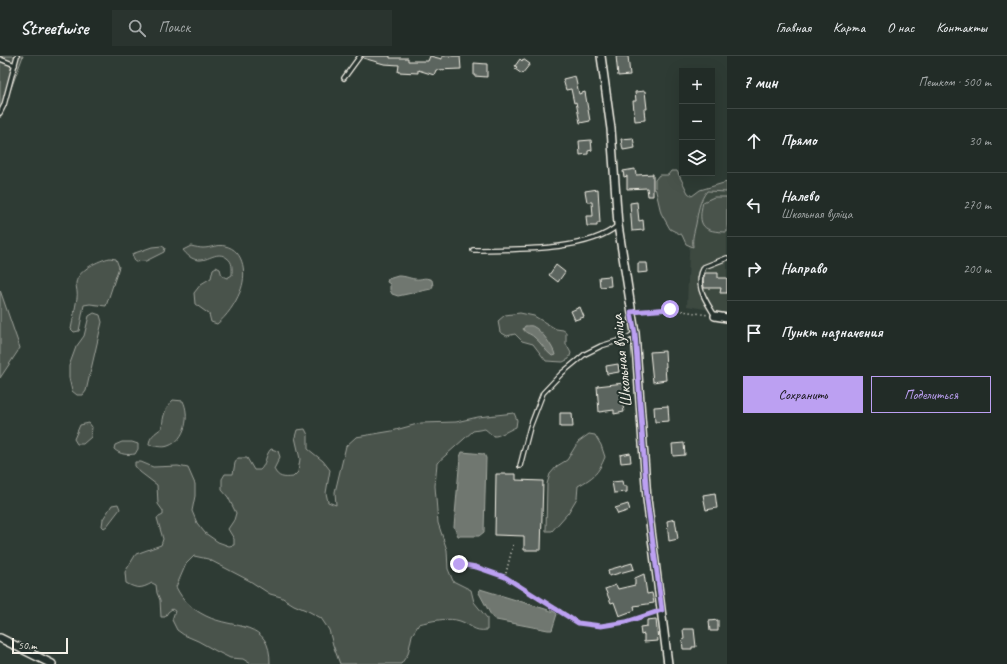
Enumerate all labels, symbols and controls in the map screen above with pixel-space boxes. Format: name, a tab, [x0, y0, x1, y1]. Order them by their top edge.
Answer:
search box	[112, 10, 392, 46]
text: Streetwise	[20, 16, 88, 40]
icon: search	[126, 17, 148, 39]
text: Поиск	[158, 18, 190, 37]
text: Главная	[776, 19, 811, 36]
text: Карта	[833, 19, 865, 36]
text: О нас	[887, 19, 914, 36]
text: Контакты	[936, 19, 987, 36]
map controls	[679, 68, 715, 176]
button: +	[679, 68, 715, 104]
text: 7 мин	[743, 72, 778, 93]
text: Пешком · 500 m	[918, 74, 991, 90]
button: −	[679, 104, 715, 140]
icon: ahead	[743, 130, 765, 152]
text: Прямо	[781, 131, 817, 150]
text: 30 m	[969, 133, 991, 149]
button: layers	[679, 140, 715, 176]
text: Налево	[781, 187, 819, 206]
icon: left	[743, 194, 765, 216]
text: 270 m	[963, 197, 991, 213]
text: Школьная вуліца	[781, 206, 852, 222]
icon: right	[743, 258, 765, 280]
text: Направо	[781, 259, 827, 278]
text: 200 m	[963, 261, 991, 277]
route start	[661, 300, 679, 318]
street label: Школьная вуліца	[606, 312, 637, 408]
icon: arrive	[743, 322, 765, 344]
text: Пункт назначения	[781, 323, 883, 342]
button: Сохранить	[743, 376, 863, 413]
button: Поделиться	[871, 376, 991, 413]
route end	[450, 555, 468, 573]
scale bar	[12, 636, 68, 655]
text: 50 m	[18, 638, 37, 652]

